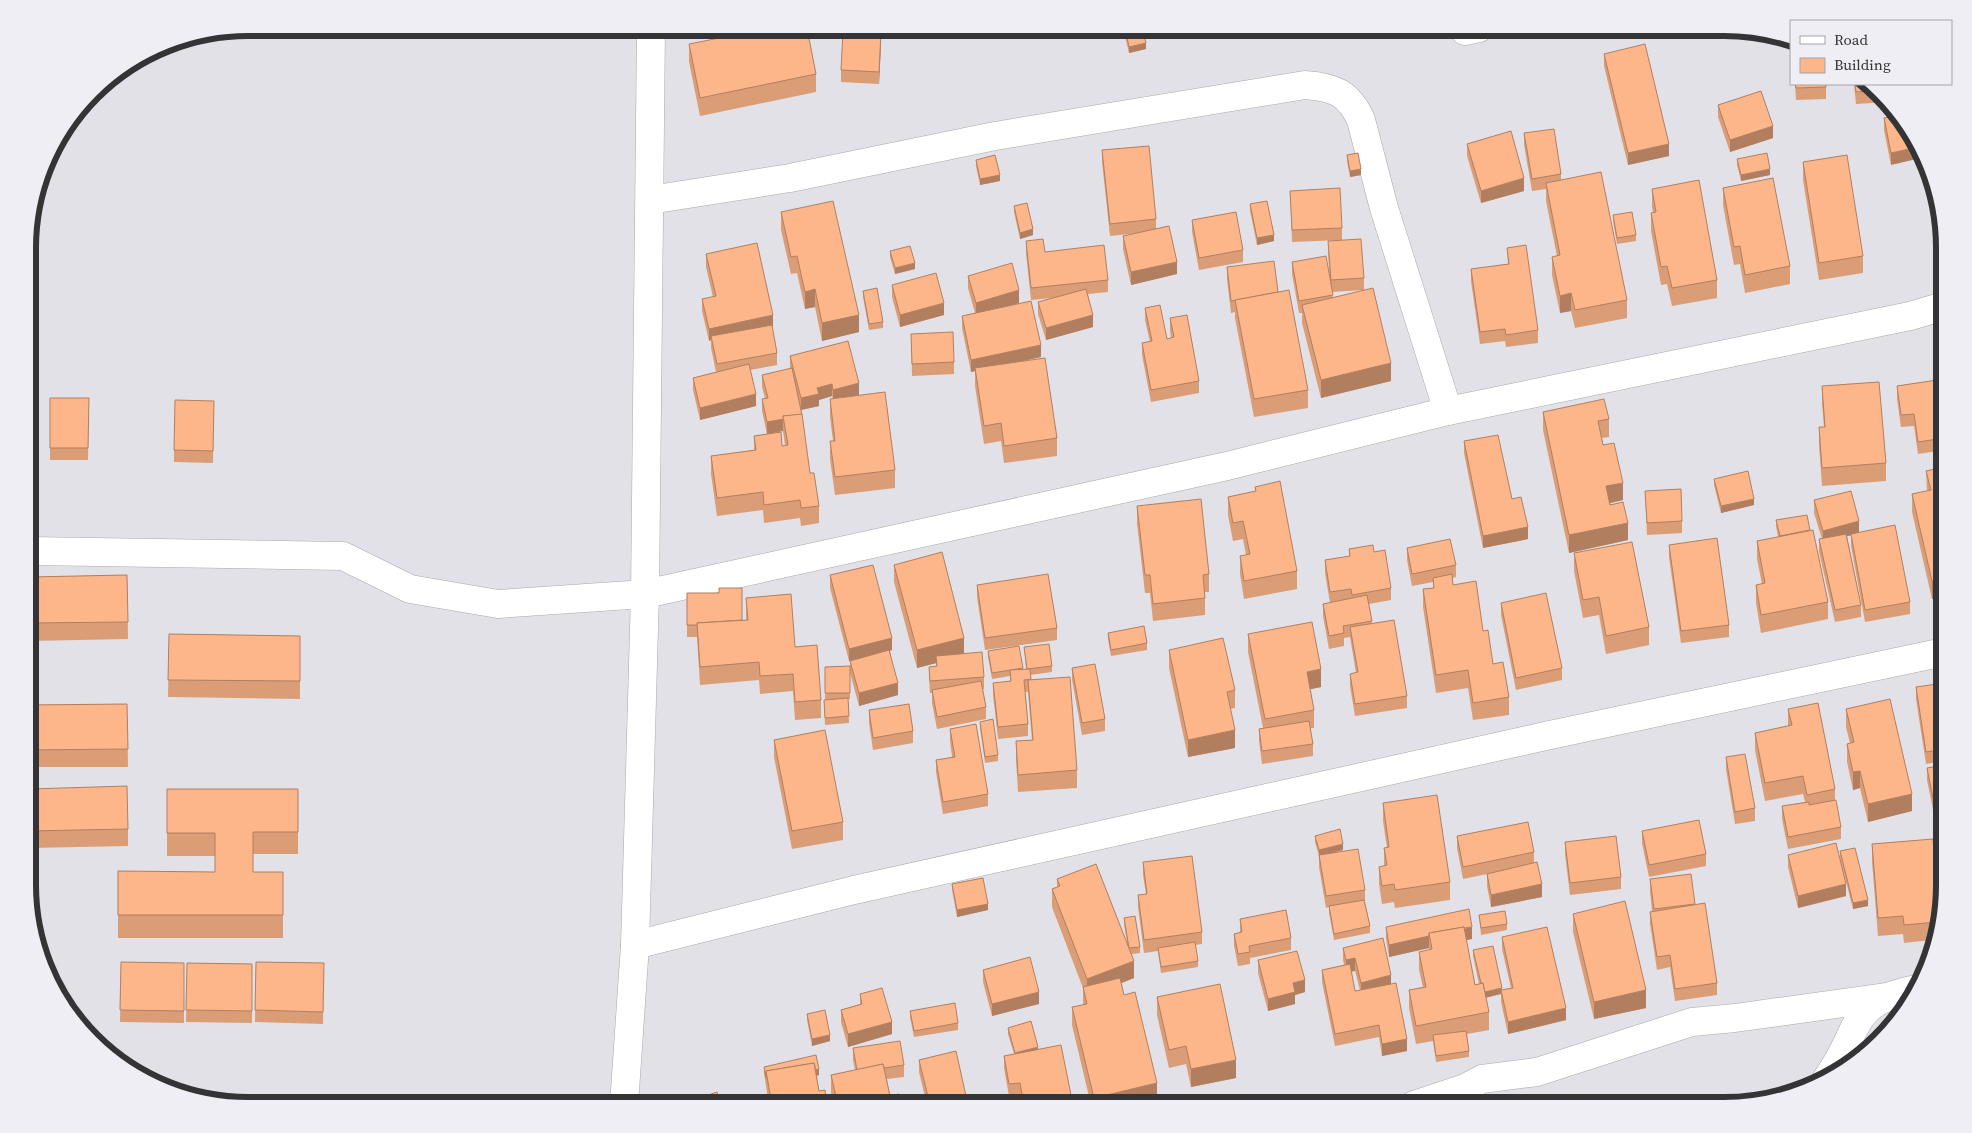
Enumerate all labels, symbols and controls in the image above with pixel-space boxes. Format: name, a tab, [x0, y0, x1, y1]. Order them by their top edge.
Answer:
legend	[1790, 20, 1952, 85]
text: Road	[1834, 29, 1868, 50]
text: Building	[1834, 54, 1891, 75]

